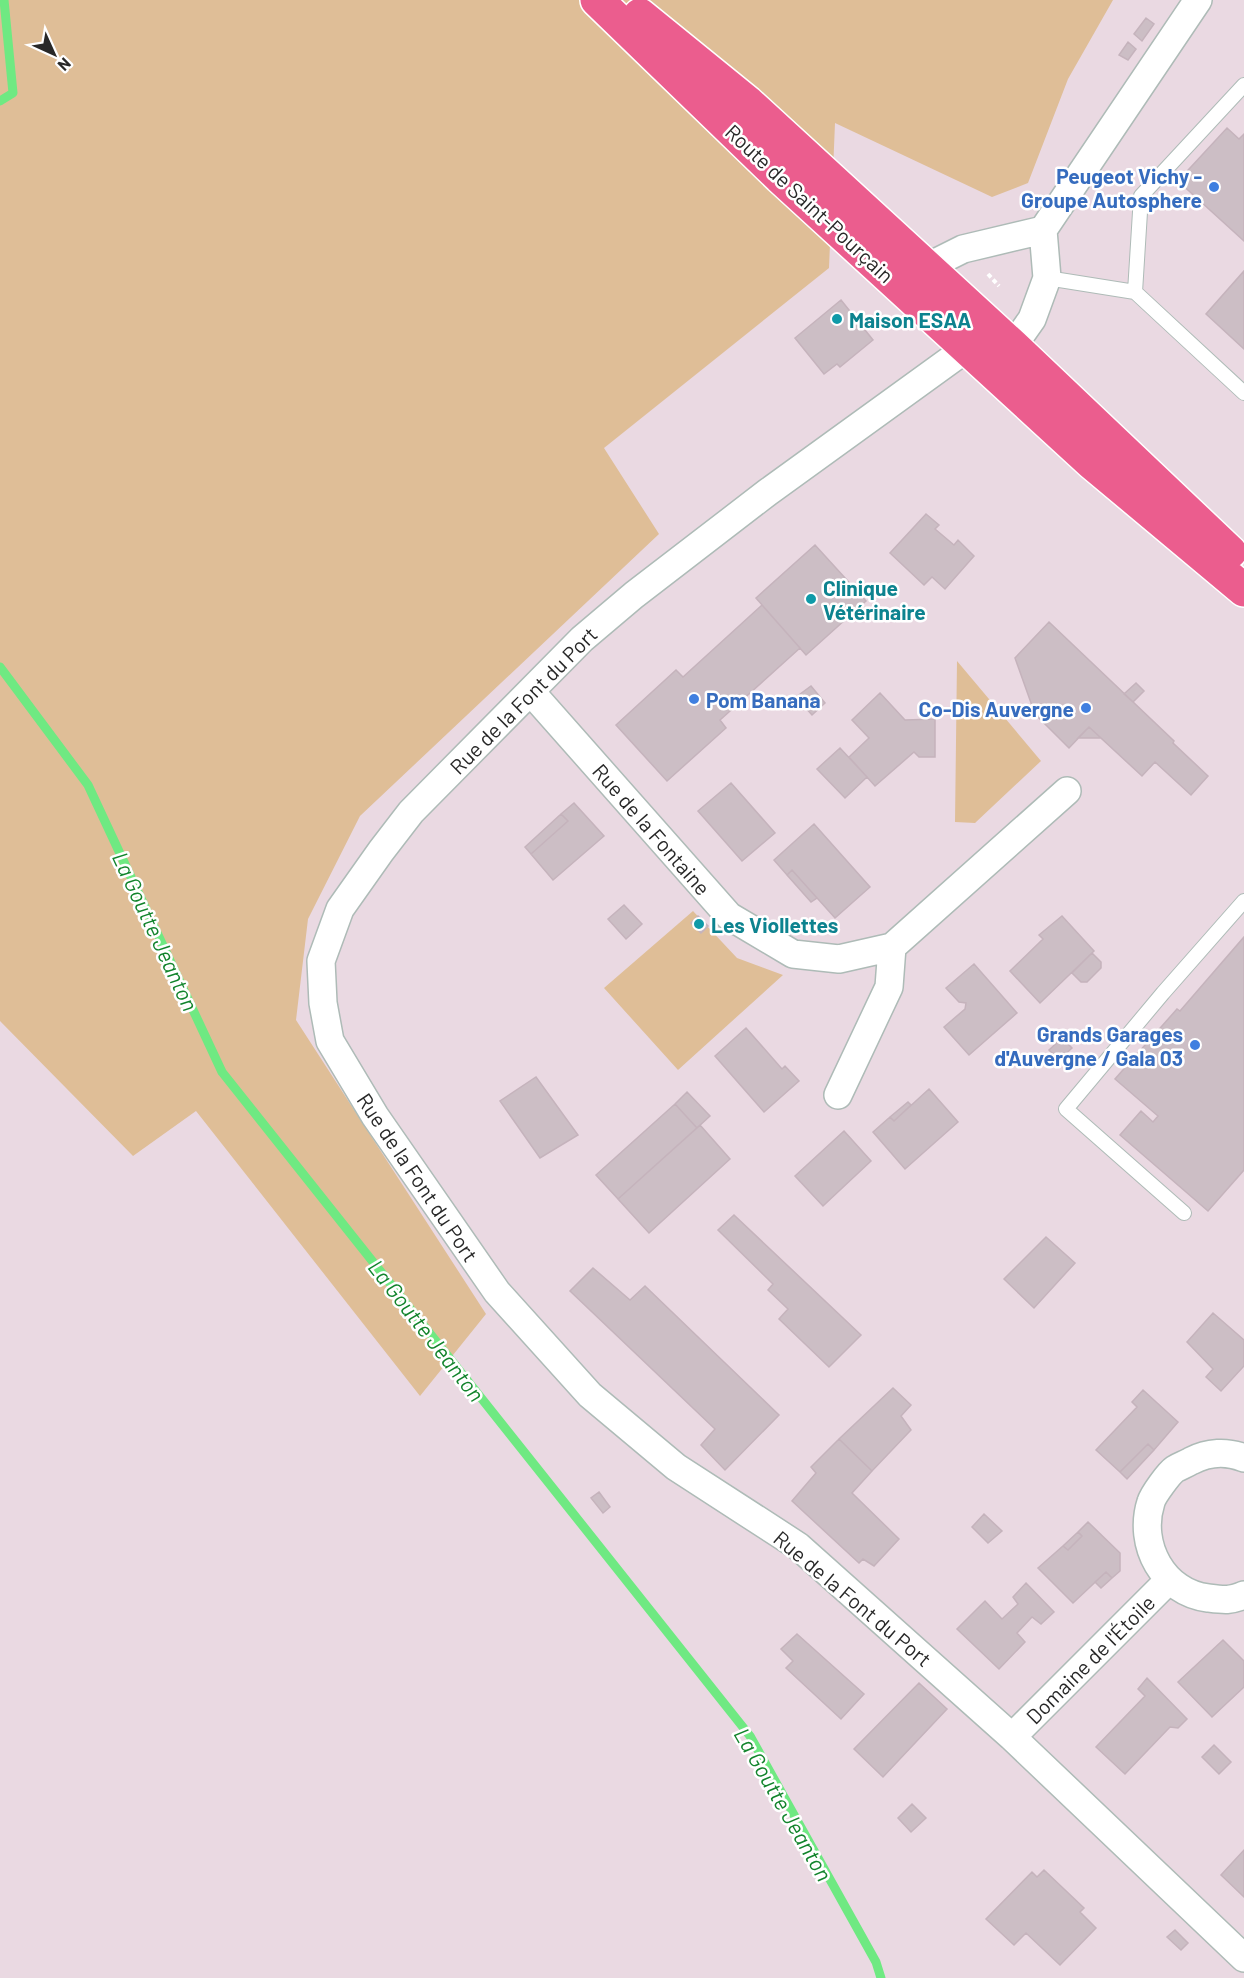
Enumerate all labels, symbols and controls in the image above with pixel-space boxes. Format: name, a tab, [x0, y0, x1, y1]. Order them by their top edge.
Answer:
north arrow	[24, 24, 84, 84]
text: N	[54, 54, 75, 75]
street label: Route de Saint-Pourçain	[721, 119, 899, 287]
place label: Peugeot Vichy - Groupe Autosphere	[1021, 163, 1202, 212]
marker: Peugeot Vichy - Groupe Autosphere	[1207, 180, 1221, 194]
place label: Maison ESAA	[849, 307, 971, 332]
marker: Maison ESAA	[830, 312, 844, 326]
place label: Clinique Vétérinaire	[823, 575, 926, 624]
marker: Clinique Vétérinaire	[804, 592, 818, 606]
street label: Rue de la Font du Port	[444, 621, 602, 779]
place label: Pom Banana	[706, 687, 821, 712]
marker: Pom Banana	[687, 692, 701, 706]
place label: Co-Dis Auvergne	[919, 696, 1074, 721]
marker: Co-Dis Auvergne	[1079, 701, 1093, 715]
street label: Rue de la Fontaine	[588, 758, 716, 900]
water label: La Goutte Jeanton	[108, 847, 204, 1015]
place label: Les Viollettes	[711, 912, 838, 937]
marker: Les Viollettes	[692, 917, 706, 931]
place label: Grands Garages d'Auvergne / Gala 03	[994, 1021, 1183, 1070]
marker: Grands Garages d'Auvergne / Gala 03	[1188, 1038, 1202, 1052]
street label: Rue de la Font du Port	[352, 1088, 484, 1266]
water label: La Goutte Jeanton	[364, 1254, 490, 1406]
street label: Rue de la Font du Port	[769, 1525, 937, 1671]
street label: Domaine de l'Étoile	[1020, 1589, 1160, 1729]
water label: La Goutte Jeanton	[730, 1723, 838, 1885]

